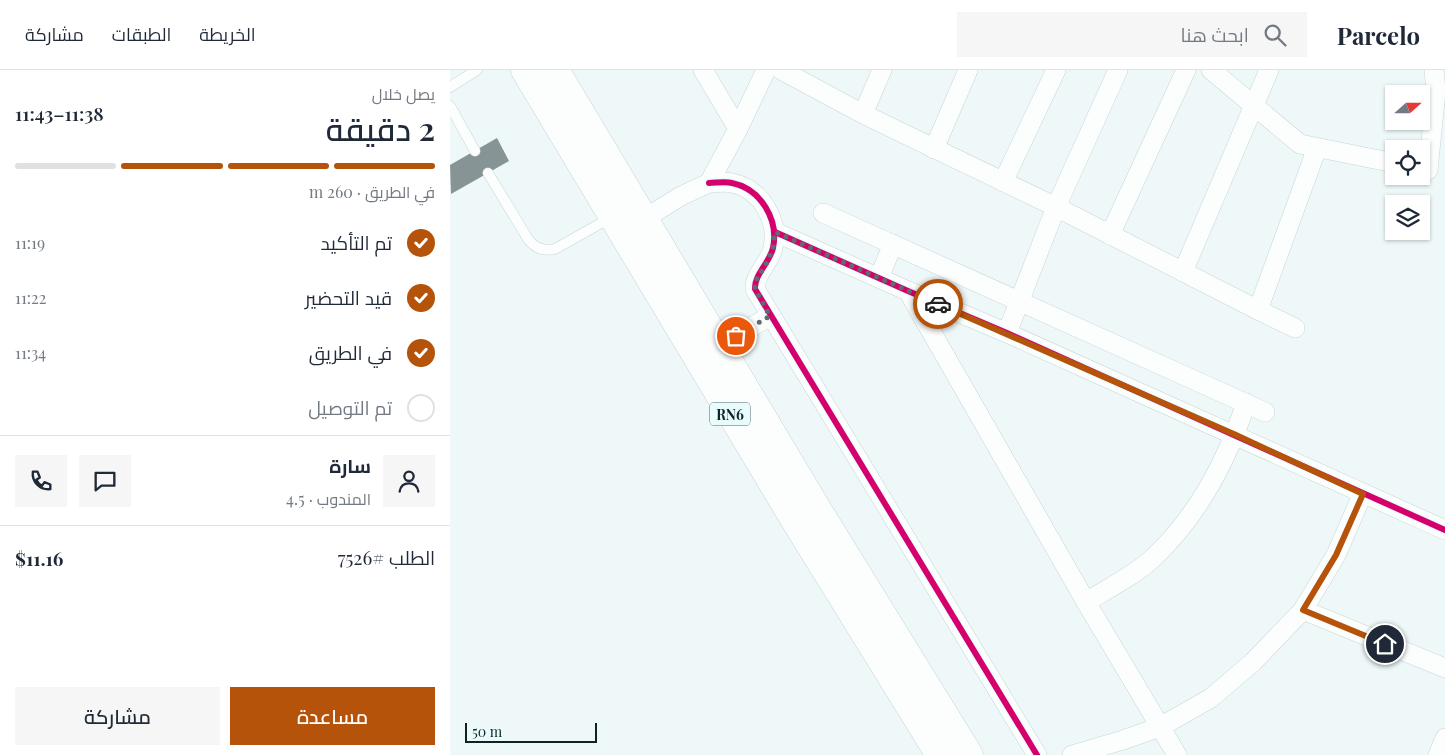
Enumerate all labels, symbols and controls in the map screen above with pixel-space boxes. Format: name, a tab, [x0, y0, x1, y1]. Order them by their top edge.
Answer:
search box	[957, 12, 1307, 57]
text: Parcelo	[1337, 19, 1420, 51]
text: ابحث هنا	[1181, 21, 1249, 47]
icon: search	[1261, 21, 1289, 49]
text: مشاركة	[25, 22, 84, 46]
text: الطبقات	[112, 22, 171, 46]
text: الخريطة	[199, 22, 256, 46]
text: يصل خلال	[372, 83, 435, 104]
north arrow	[1385, 85, 1430, 130]
map controls	[1385, 85, 1430, 240]
text: 11:38–11:43	[15, 100, 104, 126]
text: 2 دقيقة	[326, 106, 435, 149]
button: locate	[1385, 140, 1430, 185]
text: في الطريق · 260 m	[309, 181, 435, 202]
button: layers	[1385, 195, 1430, 240]
text: تم التأكيد	[321, 229, 392, 255]
icon: check	[407, 229, 435, 257]
text: 11:19	[15, 232, 45, 253]
courier	[913, 279, 963, 329]
text: قيد التحضير	[305, 284, 392, 310]
icon: check	[407, 284, 435, 312]
text: 11:22	[15, 287, 46, 308]
icon: car	[924, 290, 952, 318]
pin	[715, 315, 757, 357]
icon: bag	[722, 322, 750, 350]
text: في الطريق	[309, 339, 392, 365]
icon: check	[407, 339, 435, 367]
text: 11:34	[15, 342, 46, 363]
text: تم التوصيل	[308, 394, 392, 420]
road number: RN6	[710, 402, 750, 426]
text: سارة	[329, 452, 371, 478]
button: phone	[15, 455, 67, 507]
button: chat	[79, 455, 131, 507]
button: person	[383, 455, 435, 507]
text: المندوب · 4.5	[286, 488, 371, 509]
text: الطلب #7526	[338, 544, 435, 570]
text: $11.16	[15, 545, 64, 571]
pin	[1364, 623, 1406, 665]
icon: home	[1371, 630, 1399, 658]
button: مشاركة	[15, 687, 220, 745]
button: مساعدة	[230, 687, 435, 745]
scale bar	[465, 720, 598, 743]
text: 50 m	[472, 722, 502, 741]

